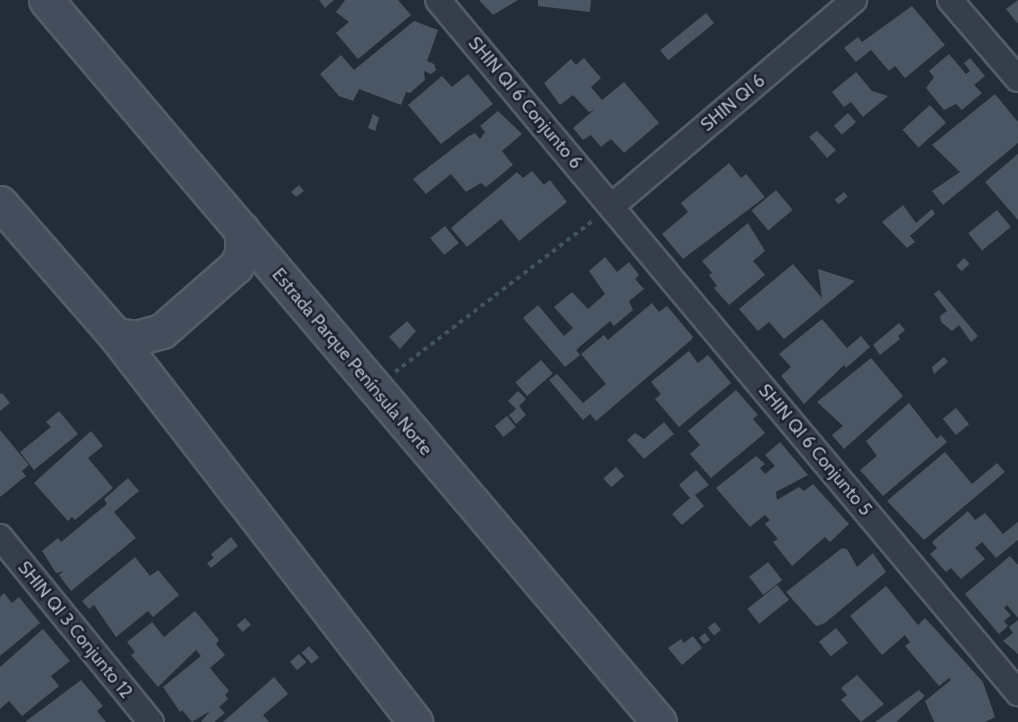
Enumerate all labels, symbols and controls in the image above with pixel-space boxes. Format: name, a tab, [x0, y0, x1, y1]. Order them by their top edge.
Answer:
street label: SHIN QI 6 Conjunto 6	[464, 33, 586, 173]
street label: SHIN QI 6	[696, 70, 770, 136]
street label: Estrada Parque Península Norte	[267, 264, 437, 460]
street label: SHIN QI 6 Conjunto 5	[754, 380, 876, 520]
street label: SHIN QI 3 Conjunto 12	[13, 557, 137, 703]

